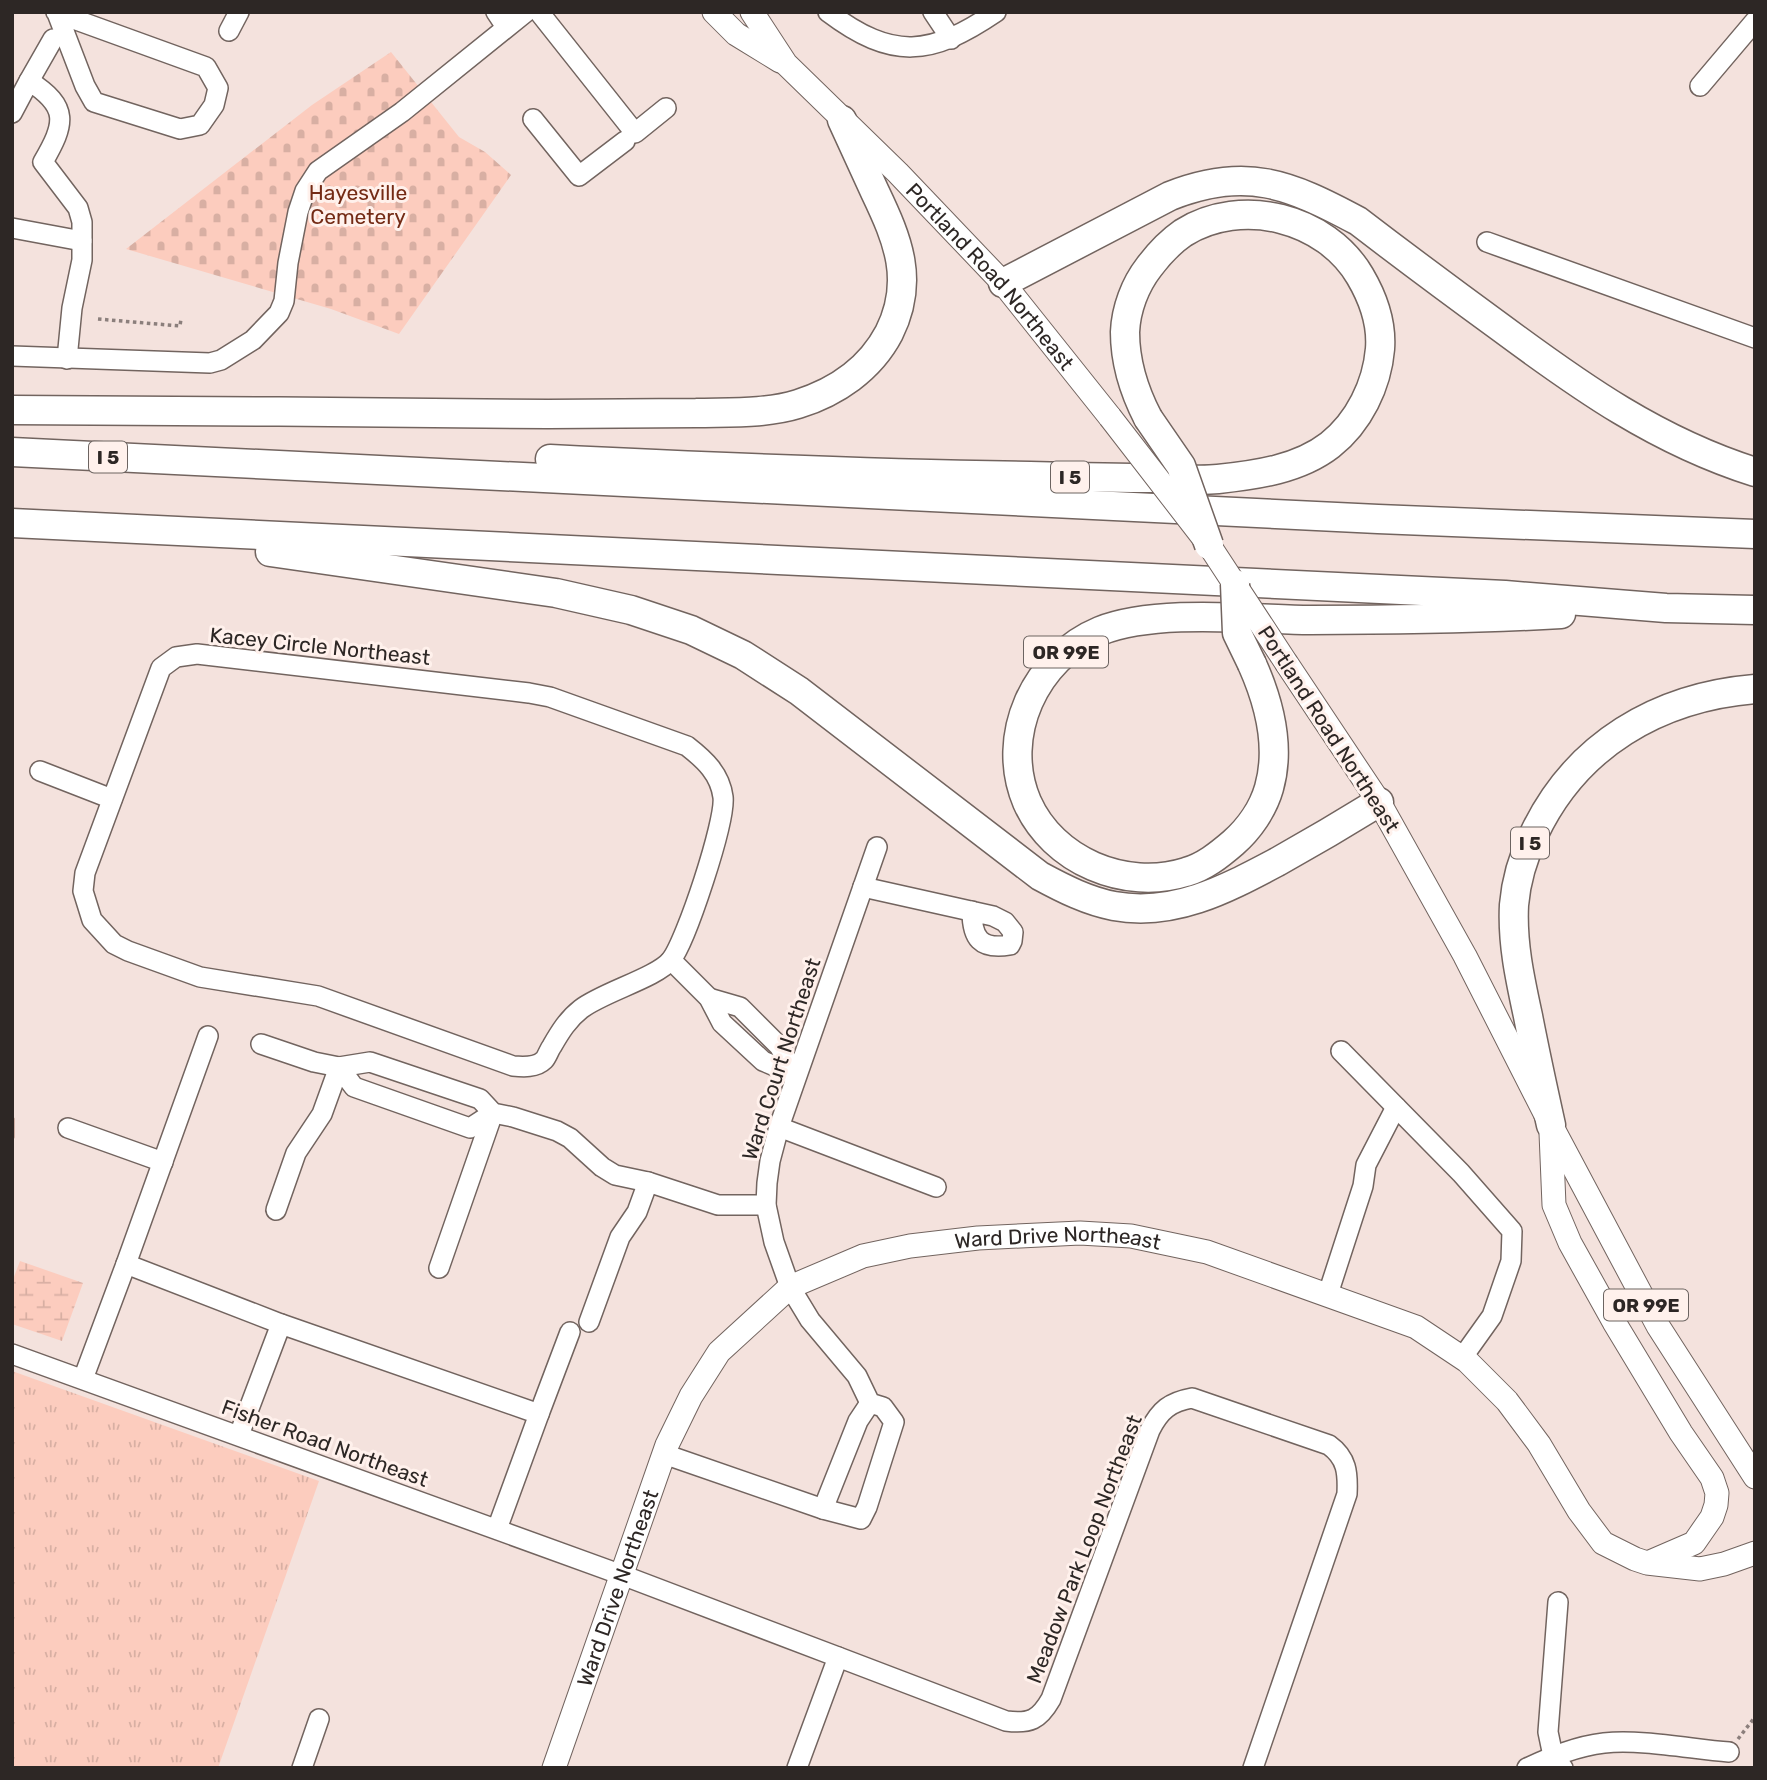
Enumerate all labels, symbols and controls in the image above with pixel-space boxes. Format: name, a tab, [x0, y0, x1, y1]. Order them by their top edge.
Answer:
street label: Portland Road Northeast	[901, 177, 1080, 375]
park label: Hayesville Cemetery	[309, 180, 407, 229]
road number: I 5	[89, 442, 127, 472]
road number: I 5	[1051, 462, 1089, 492]
street label: Portland Road Northeast	[1253, 621, 1405, 837]
street label: Kacey Circle Northeast	[209, 622, 431, 670]
road number: OR 99E	[1024, 636, 1108, 667]
road number: I 5	[1511, 828, 1549, 858]
street label: Ward Court Northeast	[736, 955, 826, 1163]
street label: Ward Drive Northeast	[953, 1220, 1163, 1254]
road number: OR 99E	[1604, 1289, 1688, 1320]
street label: Fisher Road Northeast	[218, 1394, 432, 1492]
street label: Meadow Park Loop Northeast	[1021, 1411, 1147, 1687]
street label: Ward Drive Northeast	[571, 1486, 663, 1690]

